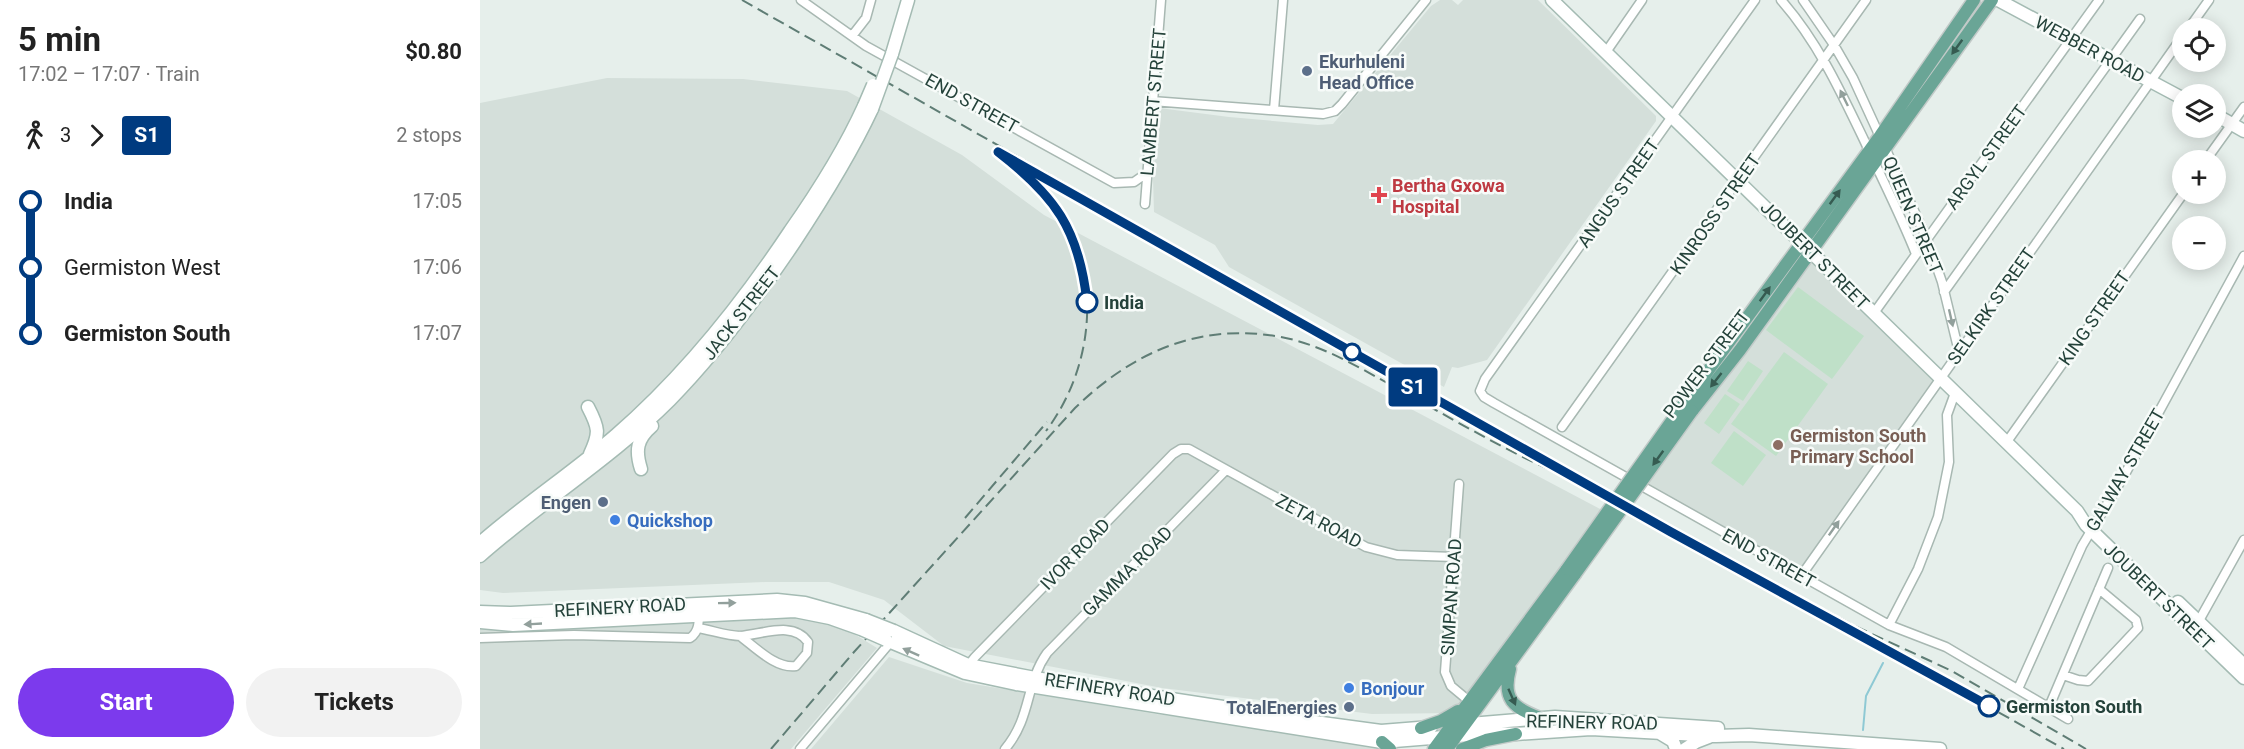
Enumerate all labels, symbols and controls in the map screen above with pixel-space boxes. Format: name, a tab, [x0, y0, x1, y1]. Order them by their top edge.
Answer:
street label: WEBBER ROAD	[2032, 11, 2148, 87]
map controls	[2172, 18, 2226, 270]
button: locate	[2172, 18, 2226, 72]
text: 5 min	[18, 20, 101, 59]
street label: LAMBERT STREET	[1136, 27, 1170, 177]
text: $0.80	[405, 39, 462, 64]
one-way arrow	[1951, 39, 1963, 55]
place label: Ekurhuleni Head Office	[1319, 51, 1414, 93]
text: 17:02 – 17:07 · Train	[18, 62, 200, 86]
marker: Ekurhuleni Head Office	[1300, 64, 1314, 78]
street label: END STREET	[922, 69, 1022, 137]
button: layers	[2172, 84, 2226, 138]
one-way arrow	[1839, 90, 1848, 107]
street label: ARGYL STREET	[1941, 100, 2031, 213]
icon: walk	[18, 119, 51, 152]
icon: forward	[80, 119, 113, 152]
text: 3	[60, 123, 71, 147]
text: S1	[134, 123, 159, 147]
text: 2 stops	[396, 123, 462, 147]
street label: ANGUS STREET	[1573, 135, 1663, 251]
street label: KINROSS STREET	[1666, 150, 1765, 278]
button: +	[2172, 150, 2226, 204]
street label: QUEEN STREET	[1879, 153, 1947, 277]
place label: Bertha Gxowa Hospital	[1392, 175, 1505, 217]
marker: Bertha Gxowa Hospital	[1370, 186, 1388, 204]
text: India	[64, 189, 113, 214]
text: 17:05	[412, 189, 462, 213]
one-way arrow	[1829, 189, 1841, 204]
street label: JOUBERT STREET	[1756, 196, 1874, 314]
button: −	[2172, 216, 2226, 270]
street label: SELKIRK STREET	[1943, 243, 2039, 368]
text: Germiston West	[64, 255, 221, 280]
text: 17:06	[412, 255, 462, 279]
street label: JACK STREET	[698, 262, 784, 364]
street label: KING STREET	[2054, 267, 2134, 369]
one-way arrow	[1758, 286, 1770, 301]
marker: India	[1076, 291, 1098, 313]
place label: India	[1104, 292, 1144, 313]
street label: POWER STREET	[1659, 306, 1753, 422]
one-way arrow	[1946, 309, 1956, 328]
text: Germiston South	[64, 321, 231, 346]
text: 17:07	[412, 321, 462, 345]
unlabelled marker	[1343, 343, 1361, 361]
line badge: S1	[1386, 368, 1440, 406]
one-way arrow	[1711, 373, 1723, 388]
text: S1	[1401, 375, 1425, 399]
street label: GALWAY STREET	[2081, 405, 2169, 535]
place label: Germiston South Primary School	[1790, 425, 1926, 467]
marker: Germiston South Primary School	[1771, 438, 1785, 452]
one-way arrow	[1652, 450, 1664, 466]
street label: ZETA ROAD	[1272, 490, 1366, 552]
place label: Engen	[541, 492, 591, 513]
marker: Engen	[596, 495, 610, 509]
place label: Quickshop	[627, 510, 713, 531]
marker: Quickshop	[608, 513, 622, 527]
street label: IVOR ROAD	[1036, 514, 1114, 594]
one-way arrow	[1828, 520, 1839, 536]
street label: GAMMA ROAD	[1078, 522, 1176, 620]
street label: END STREET	[1719, 524, 1819, 592]
street label: SIMPAN ROAD	[1436, 538, 1466, 656]
street label: JOUBERT STREET	[2100, 538, 2218, 654]
street label: REFINERY ROAD	[554, 593, 686, 621]
one-way arrow	[718, 598, 737, 608]
one-way arrow	[523, 620, 542, 629]
one-way arrow	[903, 647, 920, 656]
button: Start	[18, 668, 234, 737]
button: Tickets	[246, 668, 462, 737]
street label: REFINERY ROAD	[1043, 668, 1177, 710]
place label: Bonjour	[1361, 678, 1425, 699]
marker: Bonjour	[1342, 681, 1356, 695]
one-way arrow	[1507, 689, 1516, 706]
marker: Germiston South	[1978, 695, 2000, 717]
place label: Germiston South	[2006, 696, 2142, 717]
place label: TotalEnergies	[1226, 697, 1337, 718]
marker: TotalEnergies	[1342, 700, 1356, 714]
street label: REFINERY ROAD	[1526, 710, 1658, 734]

